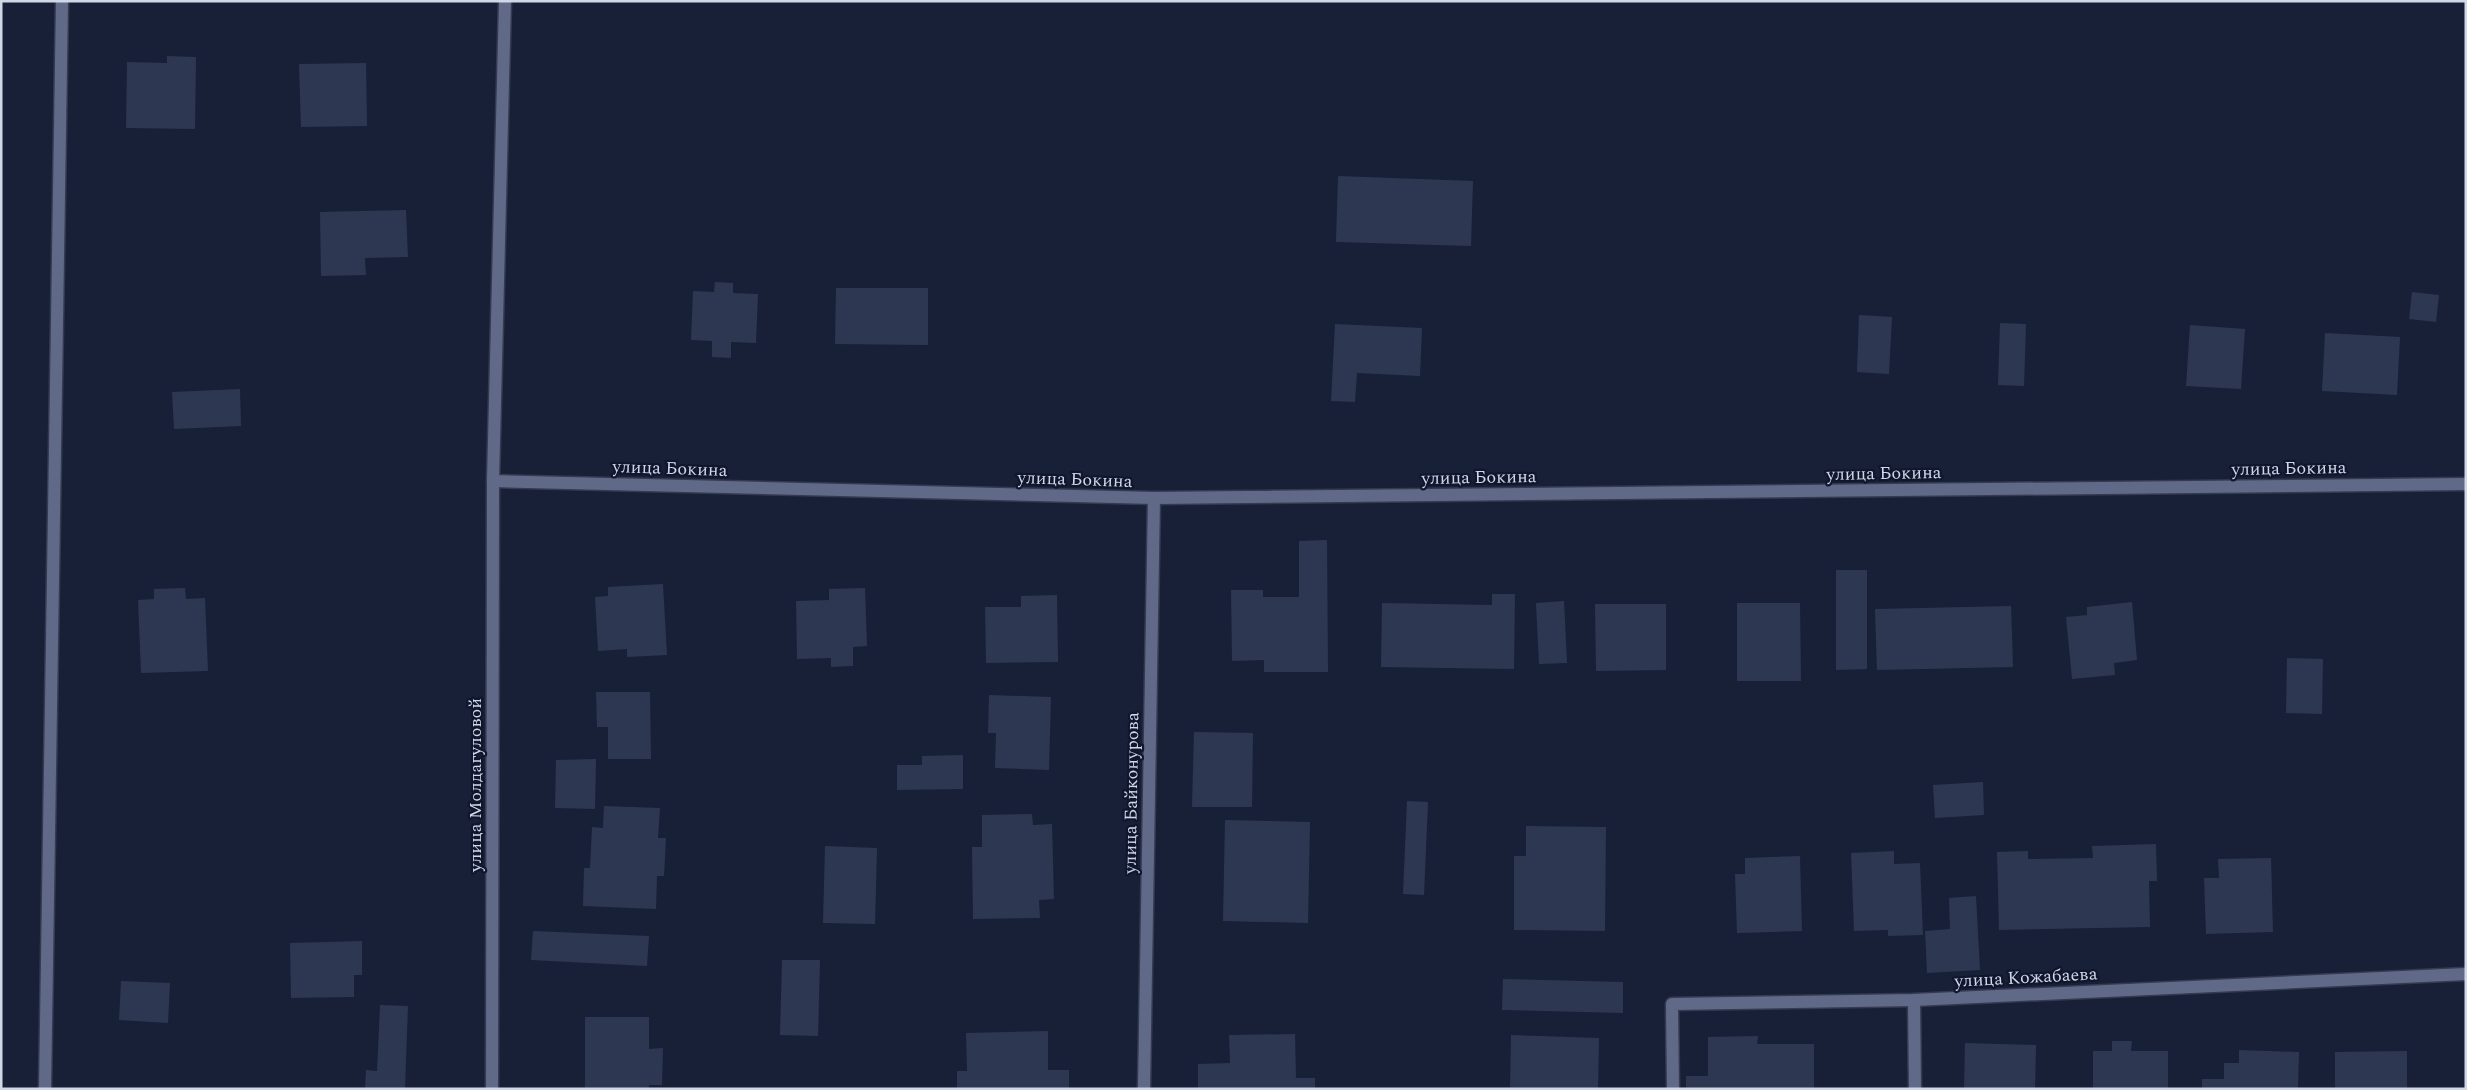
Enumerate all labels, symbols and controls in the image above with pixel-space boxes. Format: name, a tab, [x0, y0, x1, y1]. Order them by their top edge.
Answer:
street label: улица Бокина	[611, 453, 728, 484]
street label: улица Бокина	[2230, 454, 2347, 483]
street label: улица Бокина	[1825, 459, 1942, 488]
street label: улица Бокина	[1420, 463, 1537, 492]
street label: улица Бокина	[1016, 464, 1133, 495]
street label: улица Молдагуловой	[462, 698, 489, 873]
street label: улица Байконурова	[1117, 712, 1146, 875]
street label: улица Кожабаева	[1953, 960, 2098, 995]

